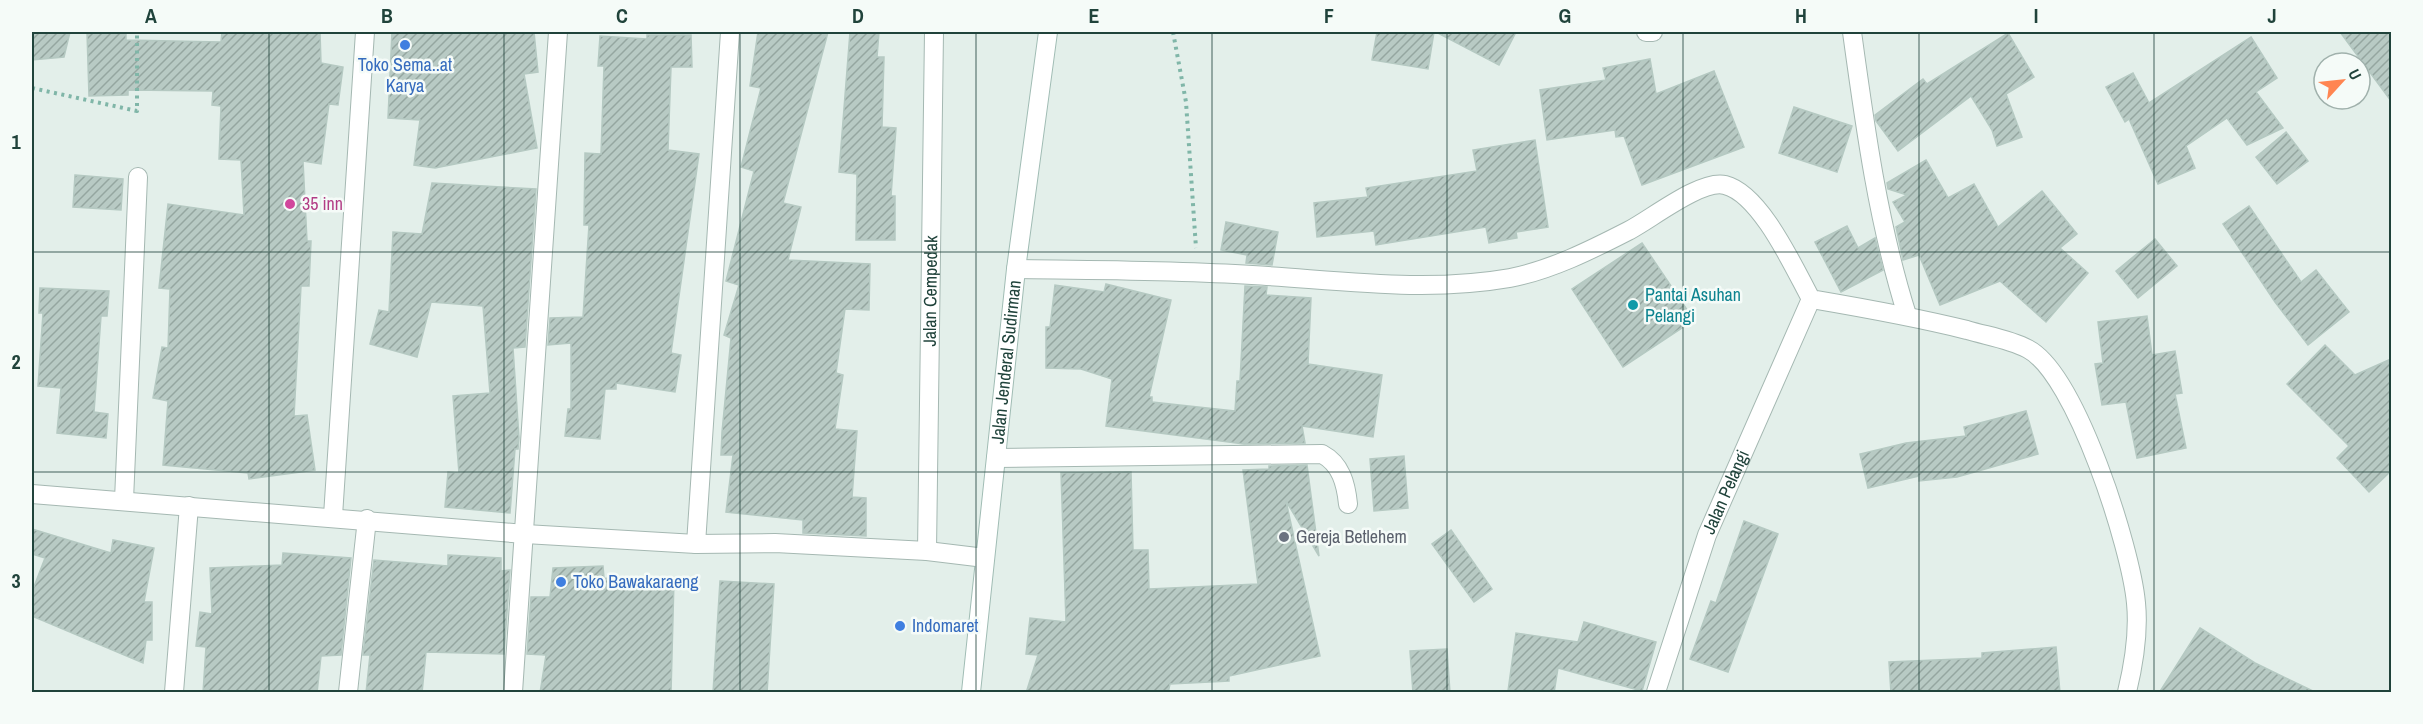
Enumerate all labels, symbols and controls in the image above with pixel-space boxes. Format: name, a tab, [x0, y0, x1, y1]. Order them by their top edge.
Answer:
text: A	[145, 2, 157, 29]
text: B	[381, 2, 393, 29]
text: C	[616, 2, 628, 29]
text: D	[852, 2, 864, 29]
text: E	[1089, 2, 1100, 29]
text: F	[1324, 2, 1334, 29]
text: G	[1559, 2, 1571, 29]
text: H	[1795, 2, 1807, 29]
text: I	[2034, 2, 2038, 29]
text: J	[2267, 2, 2277, 29]
marker: Toko Sema..at Karya	[398, 38, 412, 52]
north arrow	[2312, 51, 2372, 111]
place label: Toko Sema..at Karya	[358, 52, 452, 98]
text: U	[2343, 65, 2367, 83]
text: 1	[11, 128, 21, 155]
place label: 35 inn	[302, 191, 343, 216]
marker: 35 inn	[283, 197, 297, 211]
street label: Jalan Cempedak	[917, 235, 943, 347]
street label: Jalan Jenderal Sudirman	[985, 279, 1027, 445]
place label: Pantai Asuhan Pelangi	[1645, 282, 1741, 328]
marker: Pantai Asuhan Pelangi	[1626, 298, 1640, 312]
text: 2	[11, 348, 21, 375]
street label: Jalan Pelangi	[1696, 446, 1755, 538]
place label: Gereja Betlehem	[1296, 524, 1407, 549]
marker: Gereja Betlehem	[1277, 530, 1291, 544]
text: 3	[11, 567, 21, 594]
place label: Toko Bawakaraeng	[573, 569, 699, 594]
marker: Toko Bawakaraeng	[554, 575, 568, 589]
place label: Indomaret	[912, 613, 978, 638]
marker: Indomaret	[893, 619, 907, 633]

